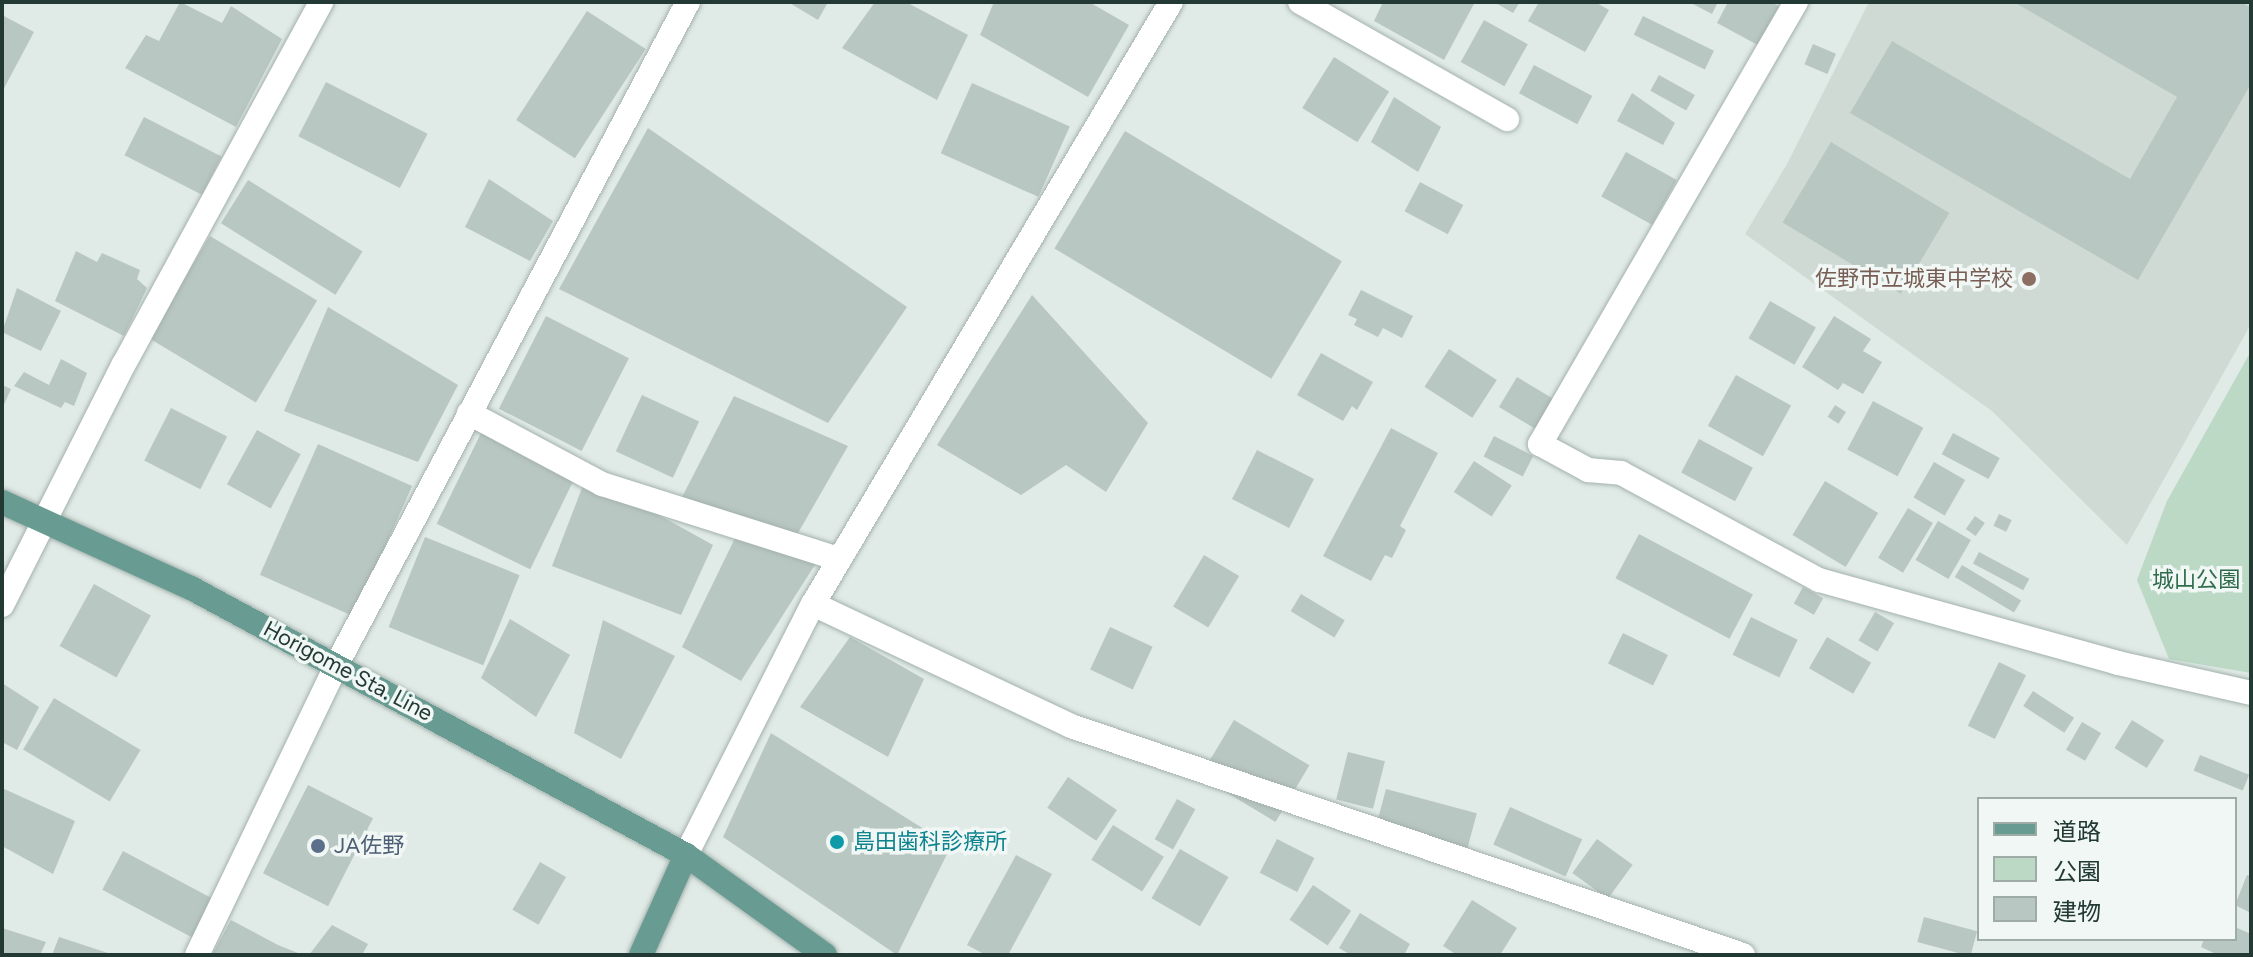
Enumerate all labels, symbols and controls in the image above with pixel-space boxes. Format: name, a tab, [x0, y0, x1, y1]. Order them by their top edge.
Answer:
place label: 佐野市立城東中学校	[1815, 266, 2013, 292]
marker: 佐野市立城東中学校	[2020, 270, 2038, 288]
park label: 城山公園	[2152, 567, 2240, 593]
street label: Horigome Sta. Line	[259, 615, 437, 727]
legend	[1977, 797, 2237, 941]
text: 道路	[2053, 817, 2101, 846]
place label: 島田歯科診療所	[853, 829, 1007, 855]
place label: JA佐野	[334, 833, 404, 859]
marker: 島田歯科診療所	[828, 833, 846, 851]
marker: JA佐野	[309, 837, 327, 855]
text: 公園	[2053, 857, 2101, 886]
text: 建物	[2053, 897, 2101, 926]

